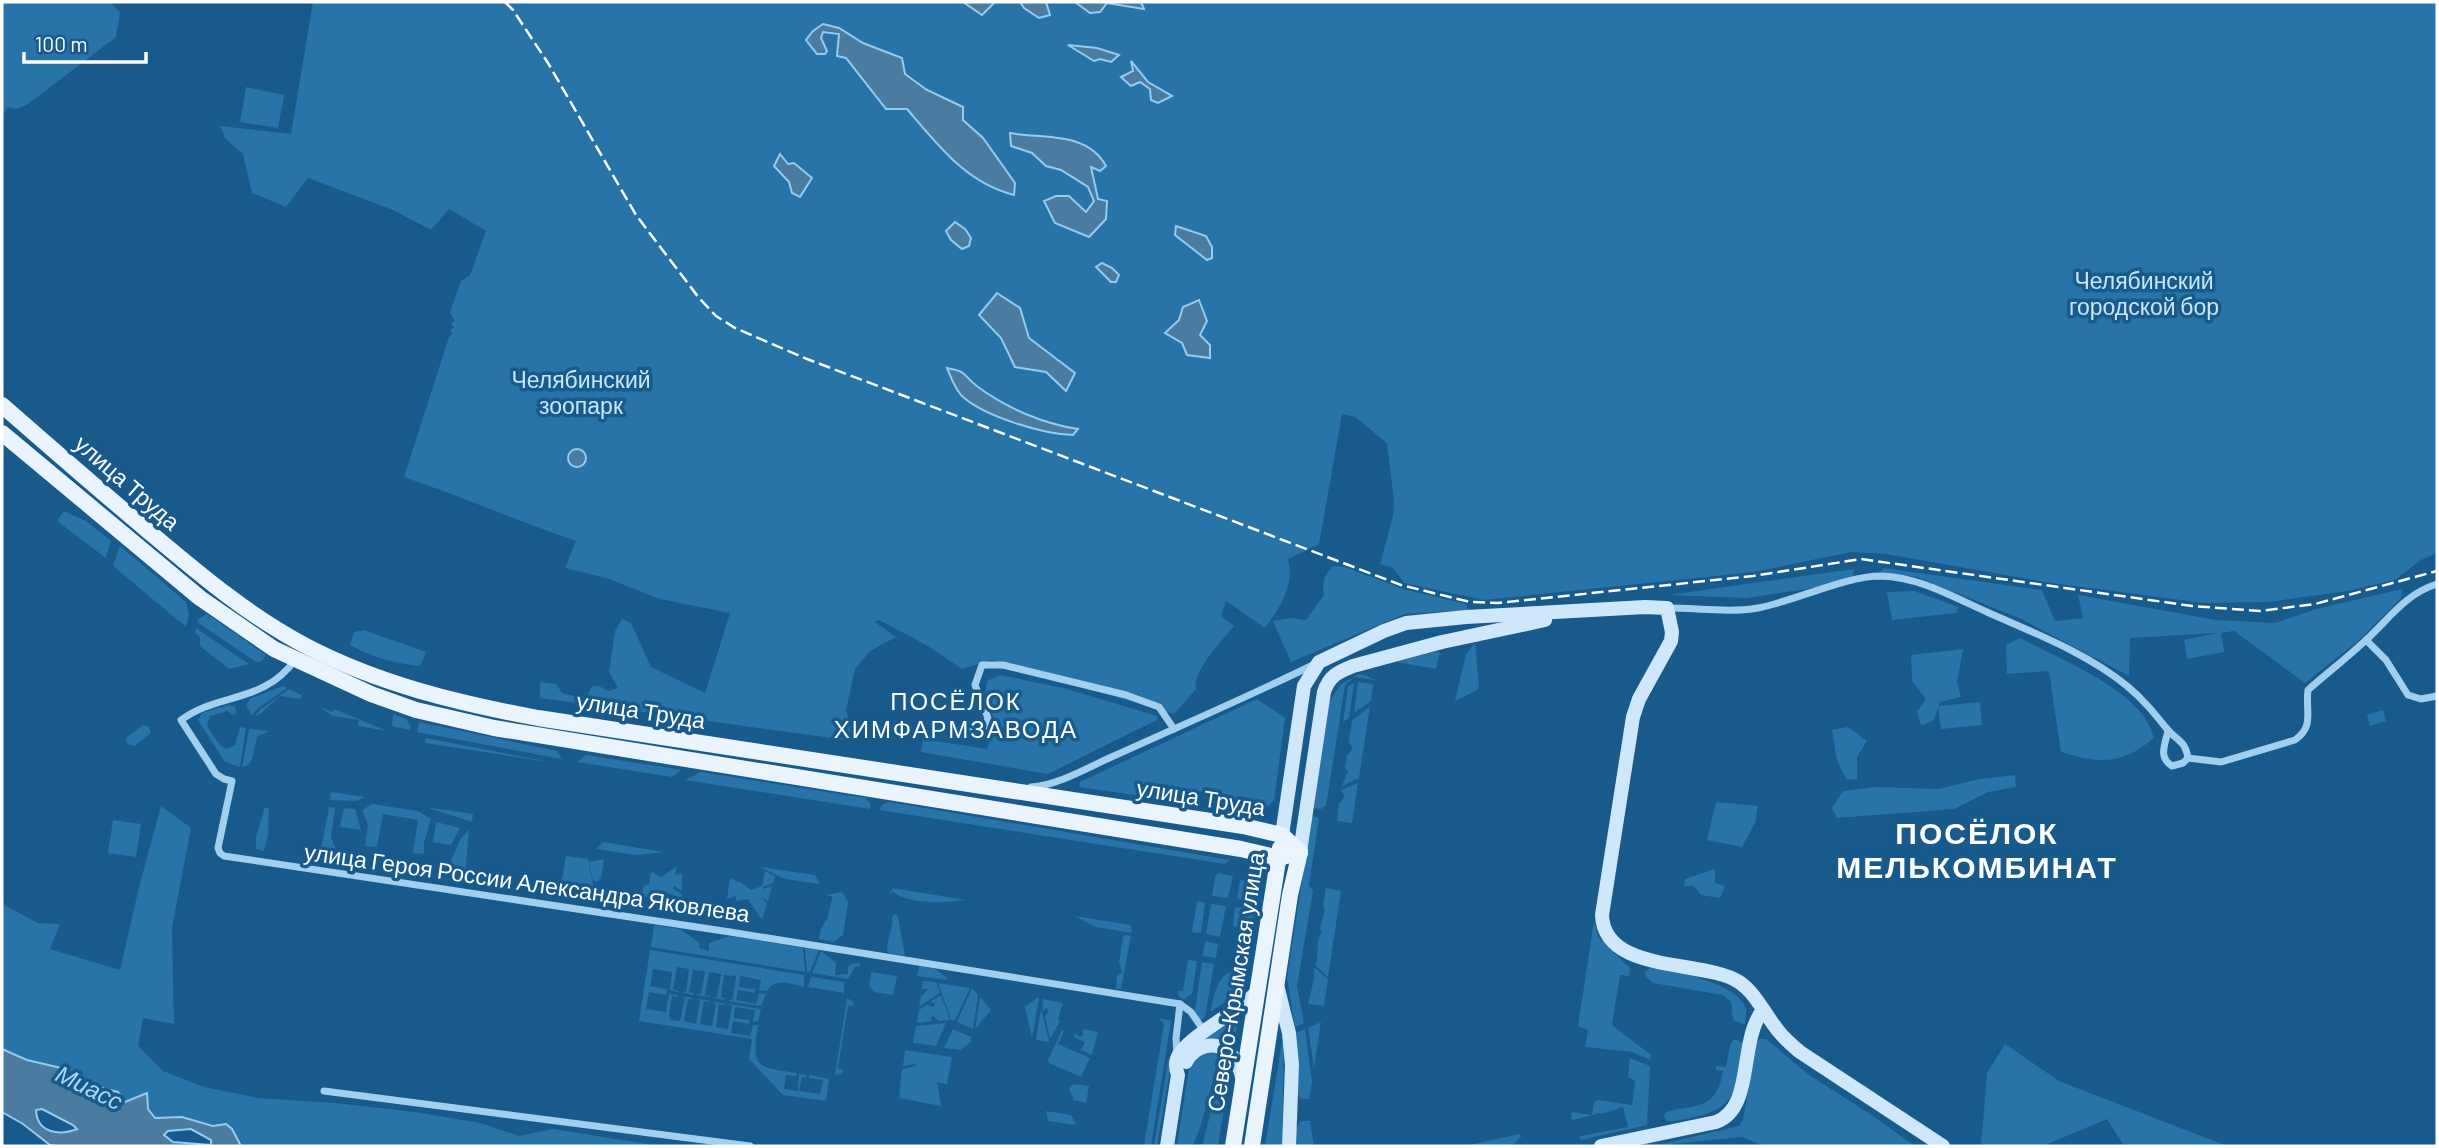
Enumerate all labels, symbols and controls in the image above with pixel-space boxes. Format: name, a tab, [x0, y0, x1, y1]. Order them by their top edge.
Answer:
scale bar	[24, 21, 147, 65]
text: 100 m	[35, 31, 88, 56]
park label: Челябинский городской бор	[2069, 266, 2219, 320]
park label: Челябинский зоопарк	[511, 365, 651, 419]
street label: улица Труда	[69, 429, 186, 536]
street label: улица Труда	[575, 686, 708, 734]
district label: ПОСЁЛОК ХИМФАРМЗАВОДА	[834, 686, 1078, 743]
street label: улица Труда	[1135, 773, 1268, 821]
district label: ПОСЁЛОК МЕЛЬКОМБИНАТ	[1836, 814, 2118, 884]
street label: улица Героя России Александра Яковлева	[303, 837, 752, 927]
street label: Северо-Крымская улица	[1201, 850, 1269, 1114]
water label: Миасс	[52, 1058, 128, 1115]

